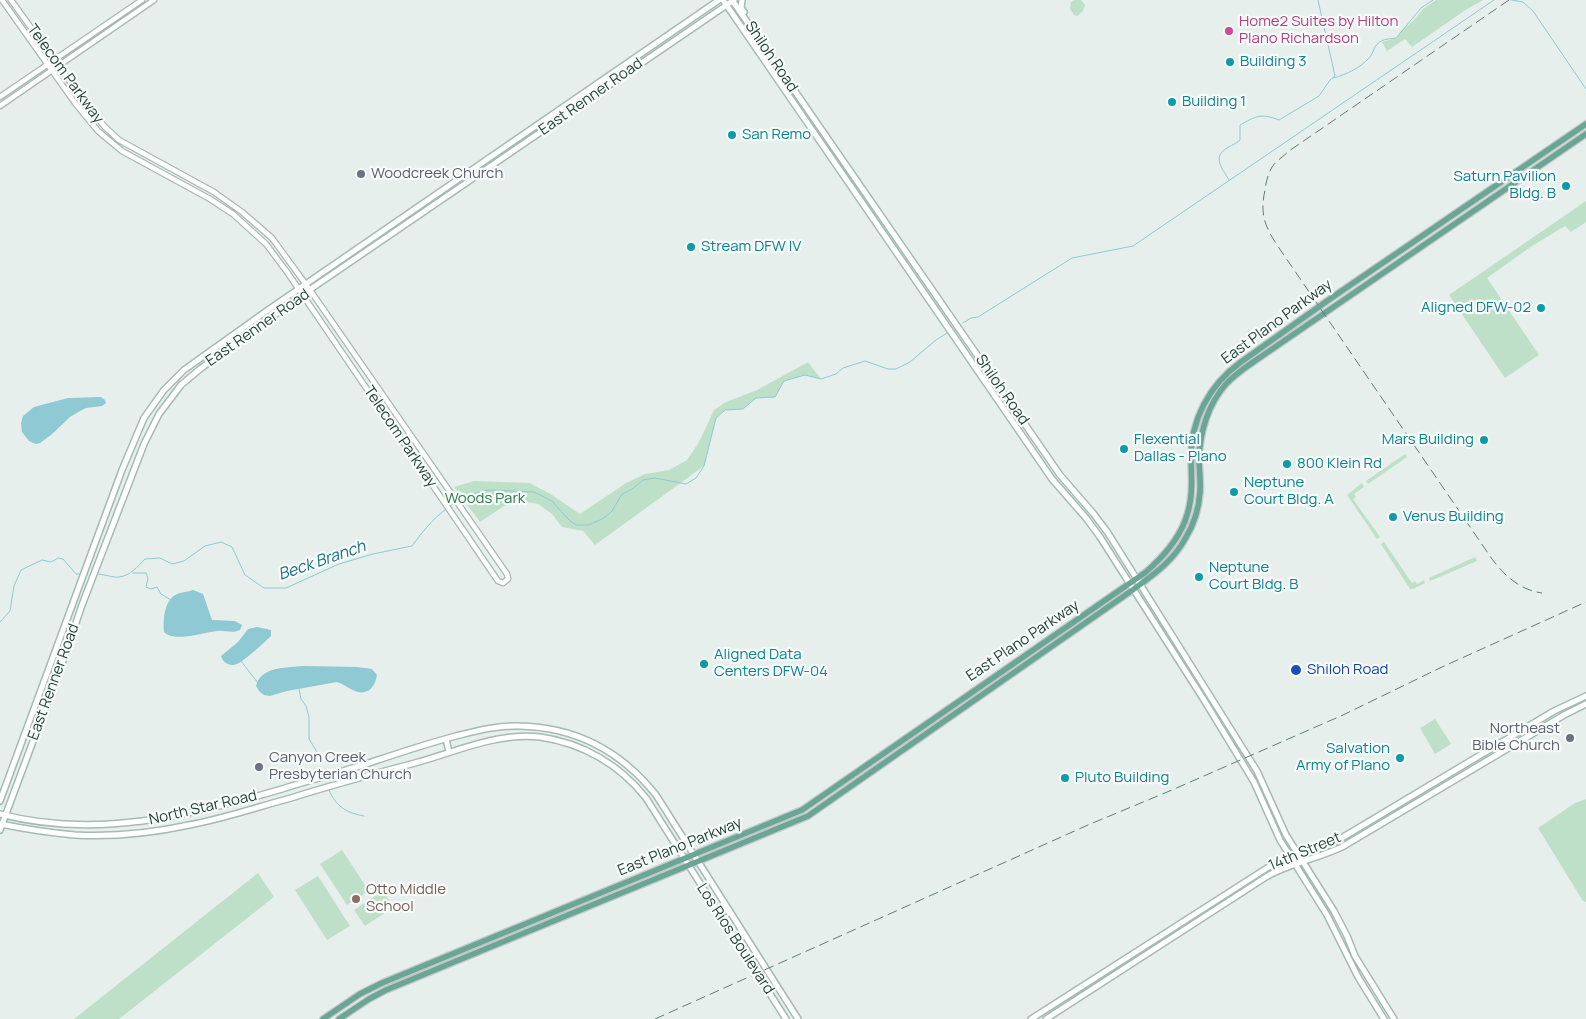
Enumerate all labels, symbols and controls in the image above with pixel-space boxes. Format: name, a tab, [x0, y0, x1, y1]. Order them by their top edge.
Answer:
place label: Home2 Suites by Hilton Plano Richardson	[1239, 13, 1398, 48]
street label: Shiloh Road	[741, 18, 801, 96]
street label: Telecom Parkway	[23, 21, 107, 127]
marker: Home2 Suites by Hilton Plano Richardson	[1223, 25, 1235, 37]
place label: Building 3	[1240, 53, 1307, 71]
street label: East Renner Road	[536, 55, 646, 139]
marker: Building 3	[1224, 56, 1236, 68]
place label: Building 1	[1182, 93, 1246, 111]
marker: Building 1	[1166, 96, 1178, 108]
place label: San Remo	[742, 126, 811, 144]
marker: San Remo	[726, 129, 738, 141]
place label: Woodcreek Church	[371, 165, 503, 183]
marker: Woodcreek Church	[355, 168, 367, 180]
place label: Saturn Pavilion Bldg. B	[1454, 168, 1556, 203]
marker: Saturn Pavilion Bldg. B	[1560, 180, 1572, 192]
place label: Stream DFW IV	[701, 238, 801, 256]
marker: Stream DFW IV	[685, 241, 697, 253]
street label: East Plano Parkway	[1218, 276, 1336, 368]
street label: East Renner Road	[203, 286, 313, 370]
place label: Aligned DFW-02	[1421, 299, 1531, 317]
marker: Aligned DFW-02	[1535, 302, 1547, 314]
street label: Shiloh Road	[971, 351, 1033, 429]
street label: Telecom Parkway	[359, 383, 441, 491]
place label: Flexential Dallas - Plano	[1134, 431, 1227, 466]
place label: Mars Building	[1382, 431, 1474, 449]
marker: Mars Building	[1478, 434, 1490, 446]
marker: Flexential Dallas - Plano	[1118, 443, 1130, 455]
place label: 800 Klein Rd	[1297, 455, 1382, 473]
marker: 800 Klein Rd	[1281, 458, 1293, 470]
place label: Neptune Court Bldg. A	[1244, 474, 1334, 509]
marker: Neptune Court Bldg. A	[1228, 486, 1240, 498]
park label: Woods Park	[445, 490, 525, 508]
place label: Venus Building	[1403, 508, 1504, 526]
marker: Venus Building	[1387, 511, 1399, 523]
water label: Beck Branch	[276, 537, 368, 585]
place label: Neptune Court Bldg. B	[1209, 559, 1298, 594]
marker: Neptune Court Bldg. B	[1193, 571, 1205, 583]
street label: East Plano Parkway	[963, 597, 1083, 685]
street label: East Renner Road	[25, 621, 83, 743]
place label: Aligned Data Centers DFW-04	[714, 646, 828, 681]
marker: Aligned Data Centers DFW-04	[698, 658, 710, 670]
place label: Shiloh Road	[1307, 661, 1388, 679]
marker: Shiloh Road	[1289, 663, 1303, 677]
place label: Northeast Bible Church	[1472, 720, 1560, 755]
marker: Northeast Bible Church	[1564, 732, 1576, 744]
place label: Salvation Army of Plano	[1296, 740, 1390, 775]
place label: Canyon Creek Presbyterian Church	[269, 749, 412, 784]
marker: Salvation Army of Plano	[1394, 752, 1406, 764]
marker: Canyon Creek Presbyterian Church	[253, 761, 265, 773]
place label: Pluto Building	[1075, 769, 1169, 787]
marker: Pluto Building	[1059, 772, 1071, 784]
street label: North Star Road	[147, 787, 259, 829]
street label: East Plano Parkway	[615, 814, 745, 880]
street label: 14th Street	[1266, 829, 1344, 875]
street label: Los Rios Boulevard	[692, 880, 778, 998]
place label: Otto Middle School	[366, 881, 446, 916]
marker: Otto Middle School	[350, 893, 362, 905]

